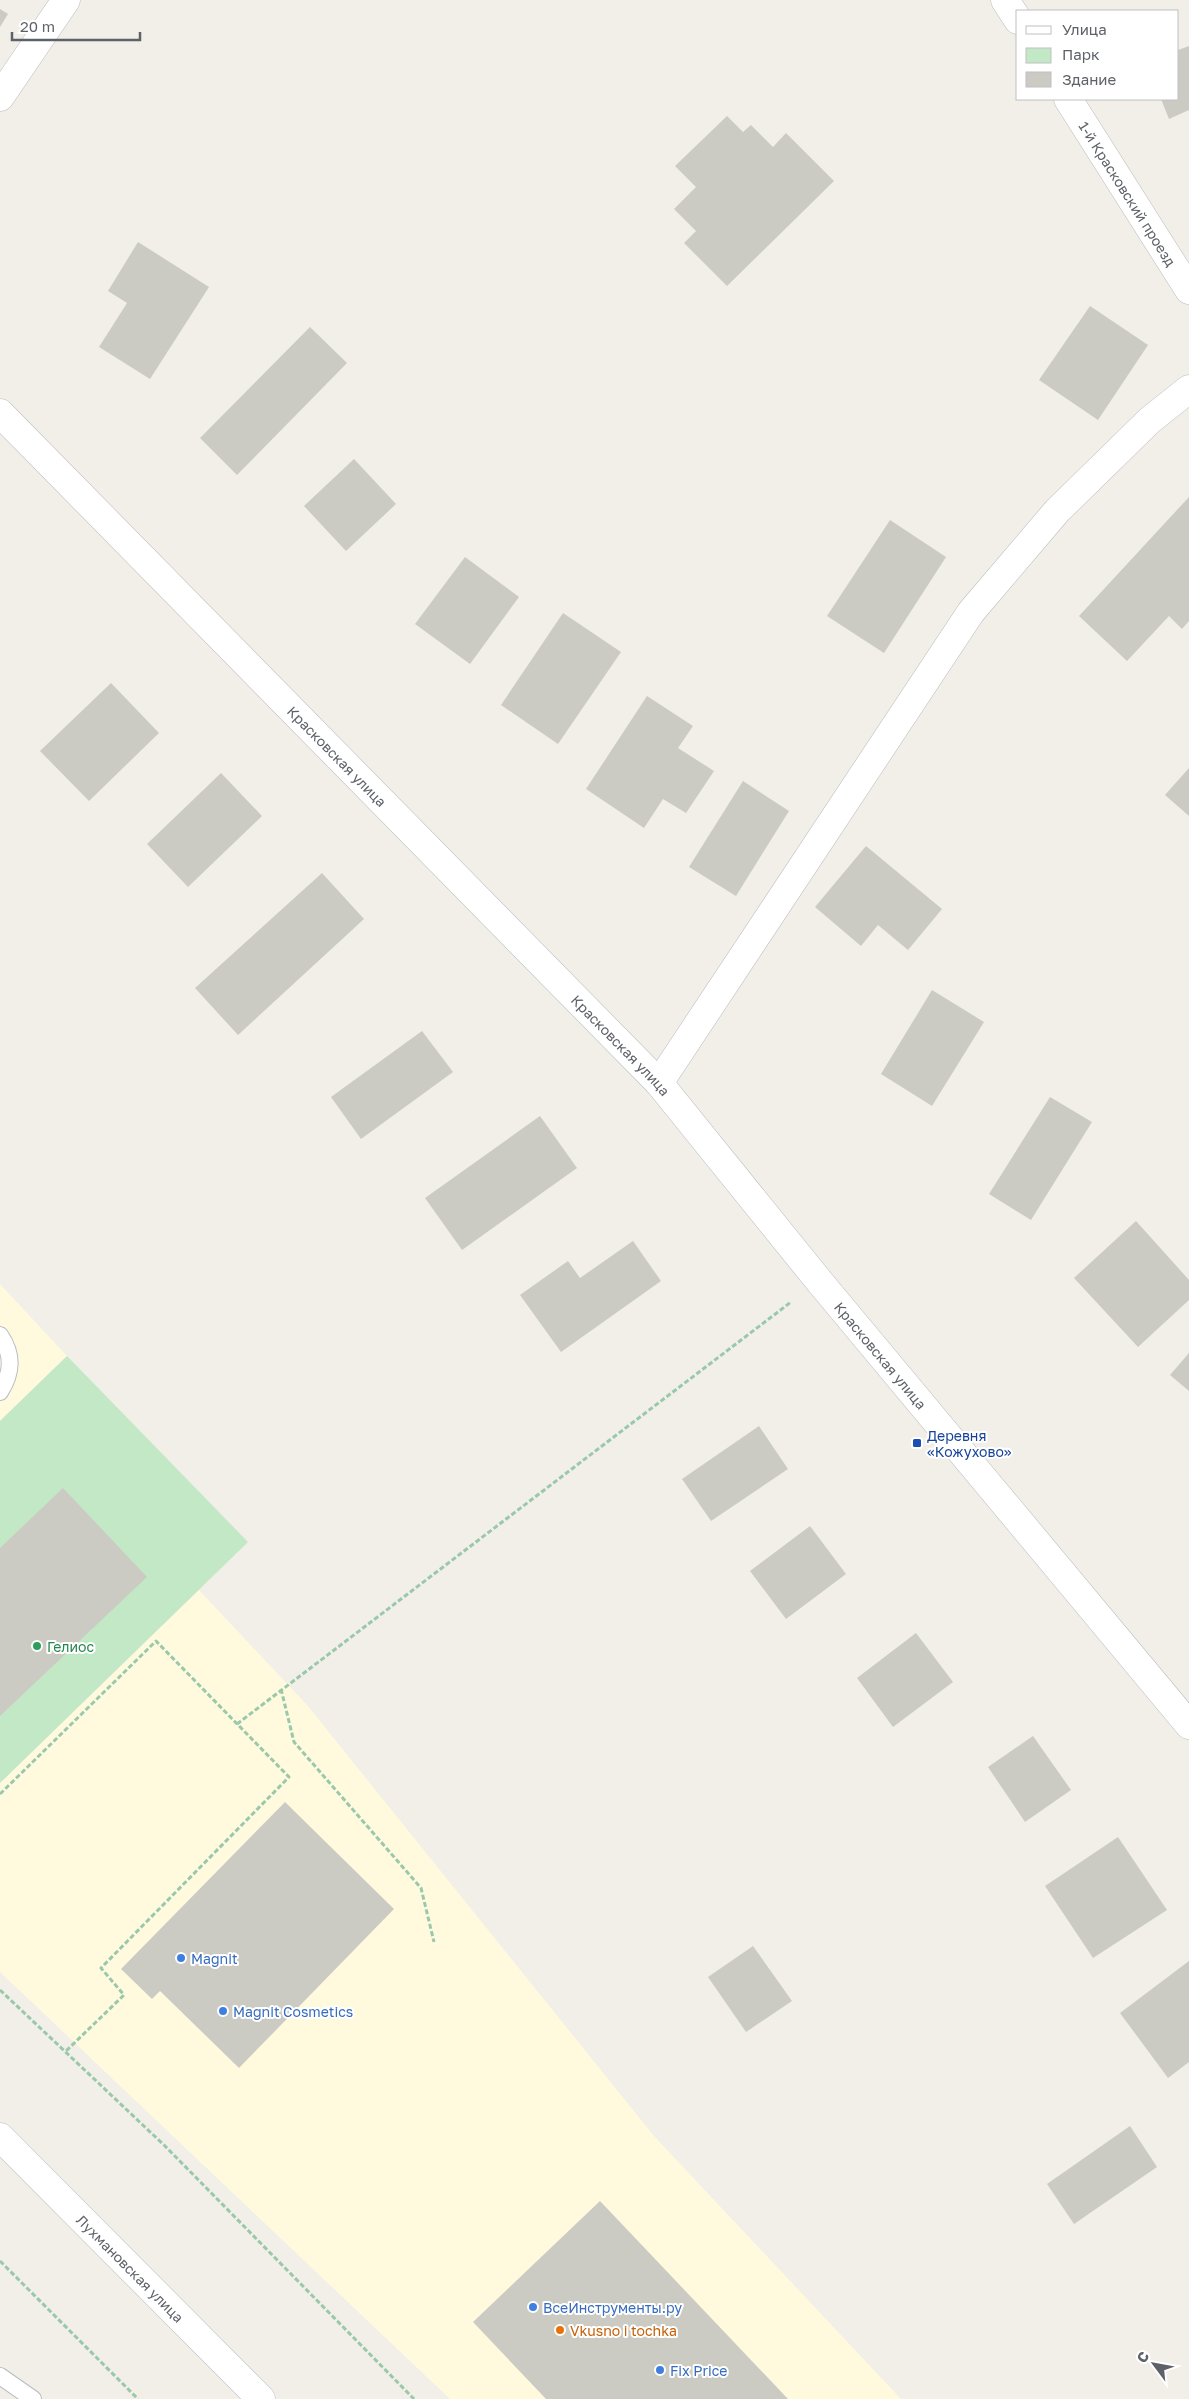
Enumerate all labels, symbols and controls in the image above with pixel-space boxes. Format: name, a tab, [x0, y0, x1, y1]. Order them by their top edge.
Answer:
scale bar	[12, 10, 140, 42]
legend	[1016, 10, 1179, 100]
text: 20 m	[20, 17, 55, 35]
text: Улица	[1062, 20, 1107, 38]
text: Парк	[1062, 45, 1100, 63]
text: Здание	[1062, 70, 1116, 88]
street label: 1-й Красковский проезд	[1076, 118, 1180, 270]
street label: Красковская улица	[284, 702, 390, 810]
street label: Красковская улица	[568, 991, 674, 1099]
street label: Красковская улица	[831, 1298, 930, 1412]
place label: Деревня «Кожухово»	[927, 1427, 1012, 1460]
marker: Деревня «Кожухово»	[911, 1437, 923, 1449]
place label: Гелиос	[47, 1638, 94, 1655]
marker: Гелиос	[31, 1640, 43, 1652]
place label: Magnit	[191, 1950, 238, 1967]
marker: Magnit	[175, 1952, 187, 1964]
place label: Magnit Cosmetics	[233, 2003, 353, 2020]
marker: Magnit Cosmetics	[217, 2005, 229, 2017]
street label: Лухмановская улица	[74, 2211, 188, 2325]
place label: ВсеИнструменты.ру	[543, 2299, 682, 2316]
marker: ВсеИнструменты.ру	[527, 2301, 539, 2313]
place label: Vkusno i tochka	[570, 2322, 677, 2339]
marker: Vkusno i tochka	[554, 2324, 566, 2336]
north arrow	[1129, 2339, 1179, 2389]
text: С	[1133, 2348, 1152, 2366]
place label: Fix Price	[670, 2362, 727, 2379]
marker: Fix Price	[654, 2364, 666, 2376]

